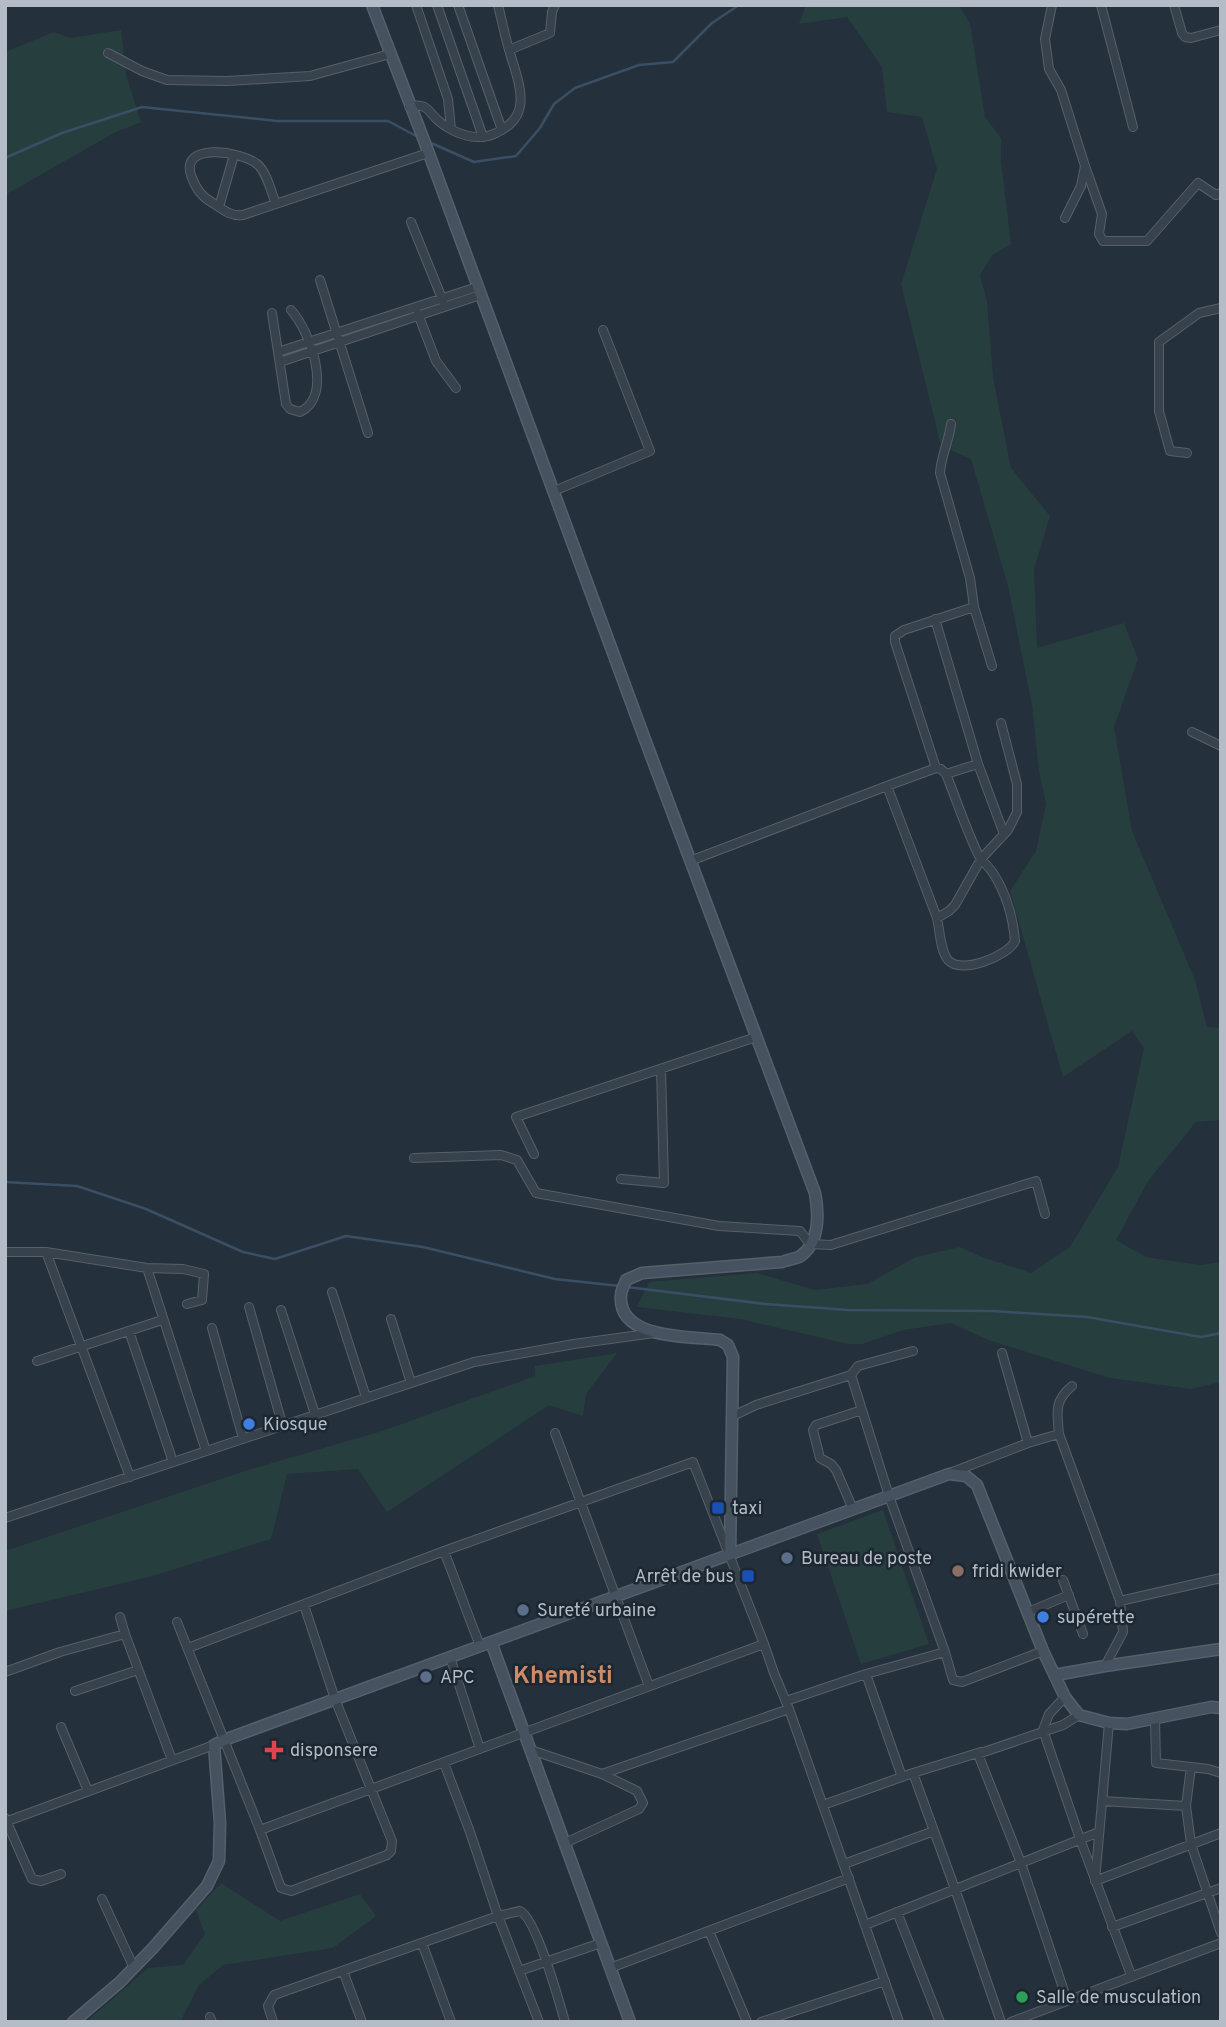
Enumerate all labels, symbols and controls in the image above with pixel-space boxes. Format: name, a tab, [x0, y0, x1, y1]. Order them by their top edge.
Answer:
place label: Kiosque	[263, 1414, 327, 1437]
marker: Kiosque	[241, 1416, 257, 1432]
place label: taxi	[732, 1498, 762, 1521]
marker: taxi	[710, 1500, 726, 1516]
place label: Bureau de poste	[801, 1548, 932, 1571]
marker: Bureau de poste	[779, 1550, 795, 1566]
place label: fridi kwider	[972, 1561, 1062, 1584]
marker: fridi kwider	[950, 1563, 966, 1579]
place label: Arrêt de bus	[634, 1566, 734, 1589]
marker: Arrêt de bus	[740, 1568, 756, 1584]
place label: Sureté urbaine	[537, 1600, 656, 1623]
marker: Sureté urbaine	[515, 1602, 531, 1618]
place label: supérette	[1057, 1607, 1135, 1630]
marker: supérette	[1035, 1609, 1051, 1625]
district label: Khemisti	[513, 1662, 613, 1692]
place label: APC	[440, 1667, 475, 1690]
marker: APC	[418, 1669, 434, 1685]
marker: disponsere	[264, 1740, 284, 1760]
place label: disponsere	[290, 1740, 378, 1763]
place label: Salle de musculation	[1036, 1987, 1201, 2010]
marker: Salle de musculation	[1014, 1989, 1030, 2005]

